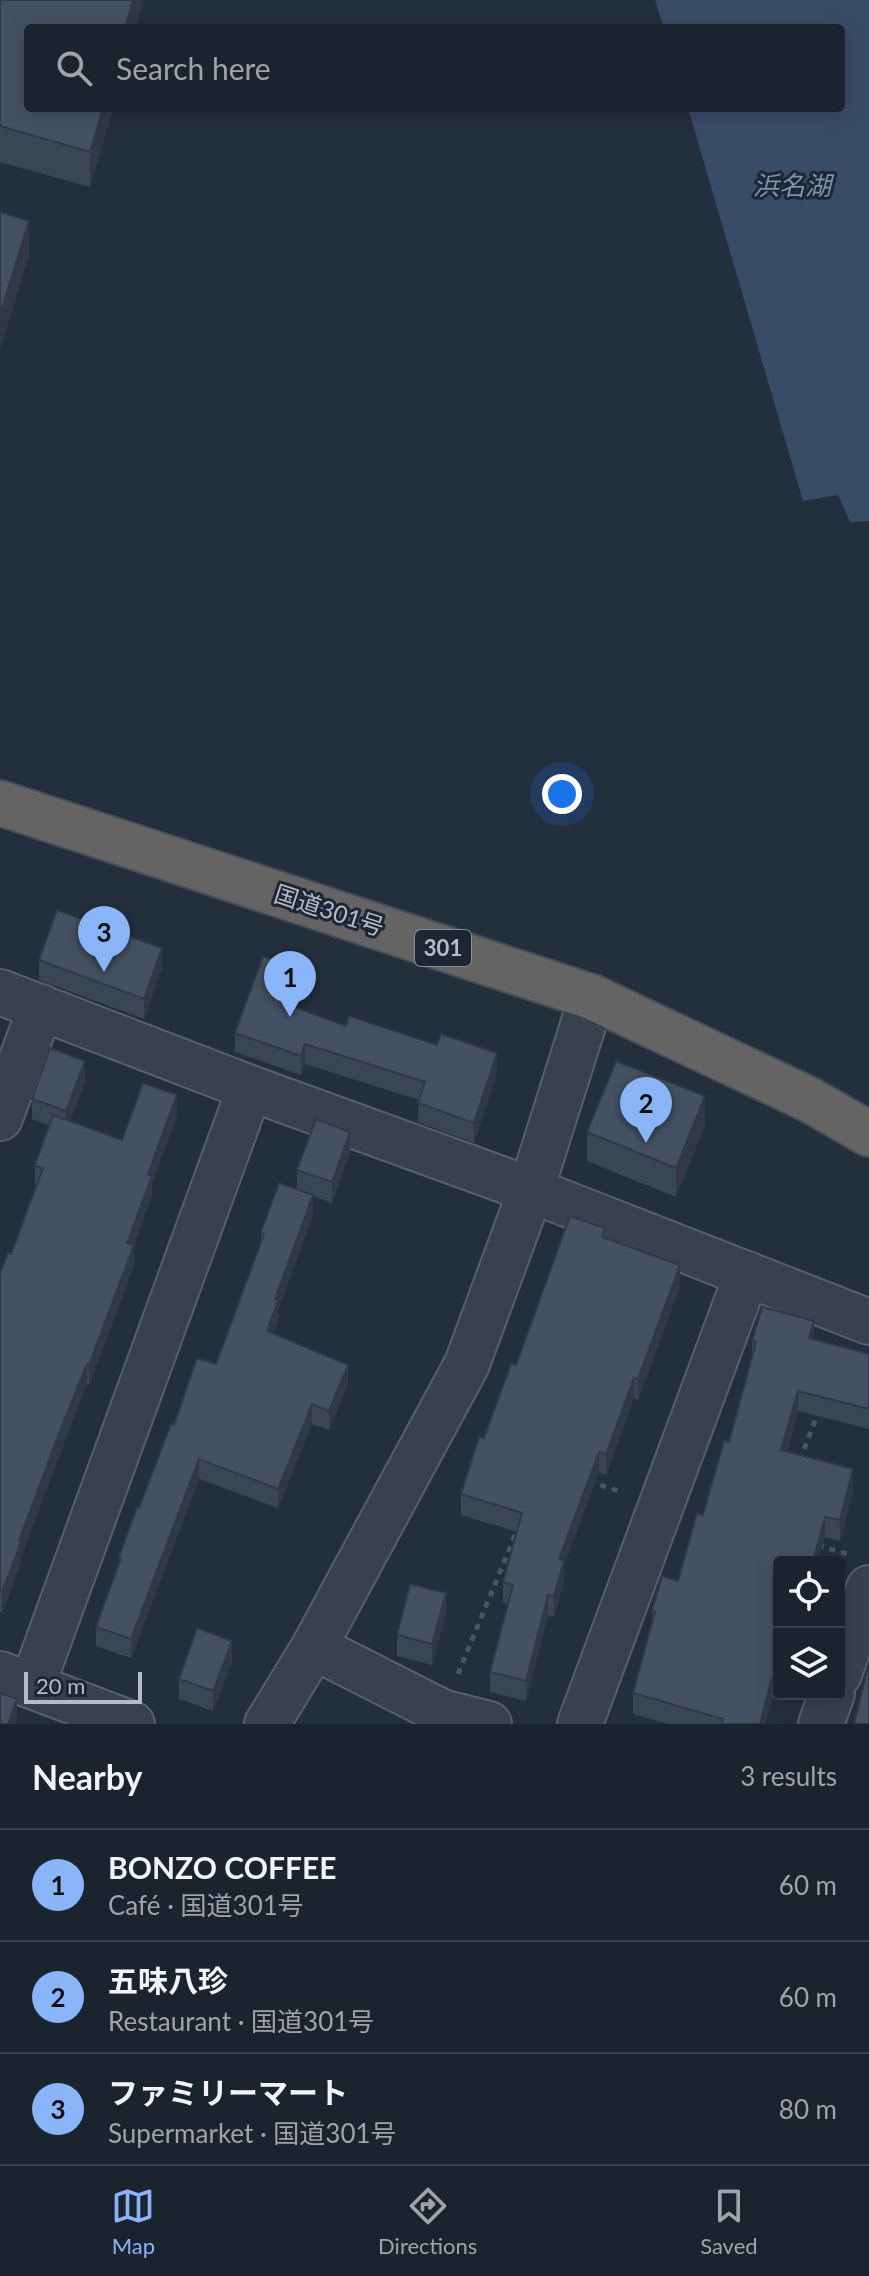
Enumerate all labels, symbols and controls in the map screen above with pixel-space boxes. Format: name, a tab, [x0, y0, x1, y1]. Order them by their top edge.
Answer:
search box	[24, 24, 845, 112]
icon: search	[52, 46, 96, 90]
text: Search here	[116, 50, 271, 86]
water label: 浜名湖	[753, 169, 835, 201]
your location	[542, 774, 582, 814]
street label: 国道301号	[271, 878, 388, 941]
pin: 3	[78, 906, 130, 972]
road number: 301	[415, 930, 471, 966]
pin: 1	[264, 951, 316, 1017]
pin: 2	[620, 1077, 672, 1143]
map controls	[773, 1556, 845, 1700]
button: locate	[773, 1556, 845, 1628]
button: layers	[773, 1628, 845, 1700]
scale bar	[24, 1668, 142, 1704]
text: 20 m	[36, 1672, 85, 1699]
text: Nearby	[32, 1756, 143, 1797]
text: 3 results	[740, 1760, 837, 1792]
text: BONZO COFFEE	[108, 1849, 336, 1885]
text: 1	[50, 1869, 66, 1901]
text: 60 m	[779, 1869, 837, 1901]
text: Café · 国道301号	[108, 1889, 304, 1921]
text: 五味八珍	[108, 1962, 228, 1998]
text: 2	[50, 1981, 66, 2013]
text: 60 m	[779, 1981, 837, 2013]
text: Restaurant · 国道301号	[108, 2005, 374, 2037]
text: ファミリーマート	[108, 2074, 348, 2110]
text: 3	[50, 2093, 66, 2125]
text: 80 m	[779, 2093, 837, 2125]
text: Supermarket · 国道301号	[108, 2117, 397, 2149]
tab: Map	[111, 2184, 155, 2259]
tab: Directions	[378, 2184, 477, 2259]
tab: Saved	[700, 2184, 758, 2259]

